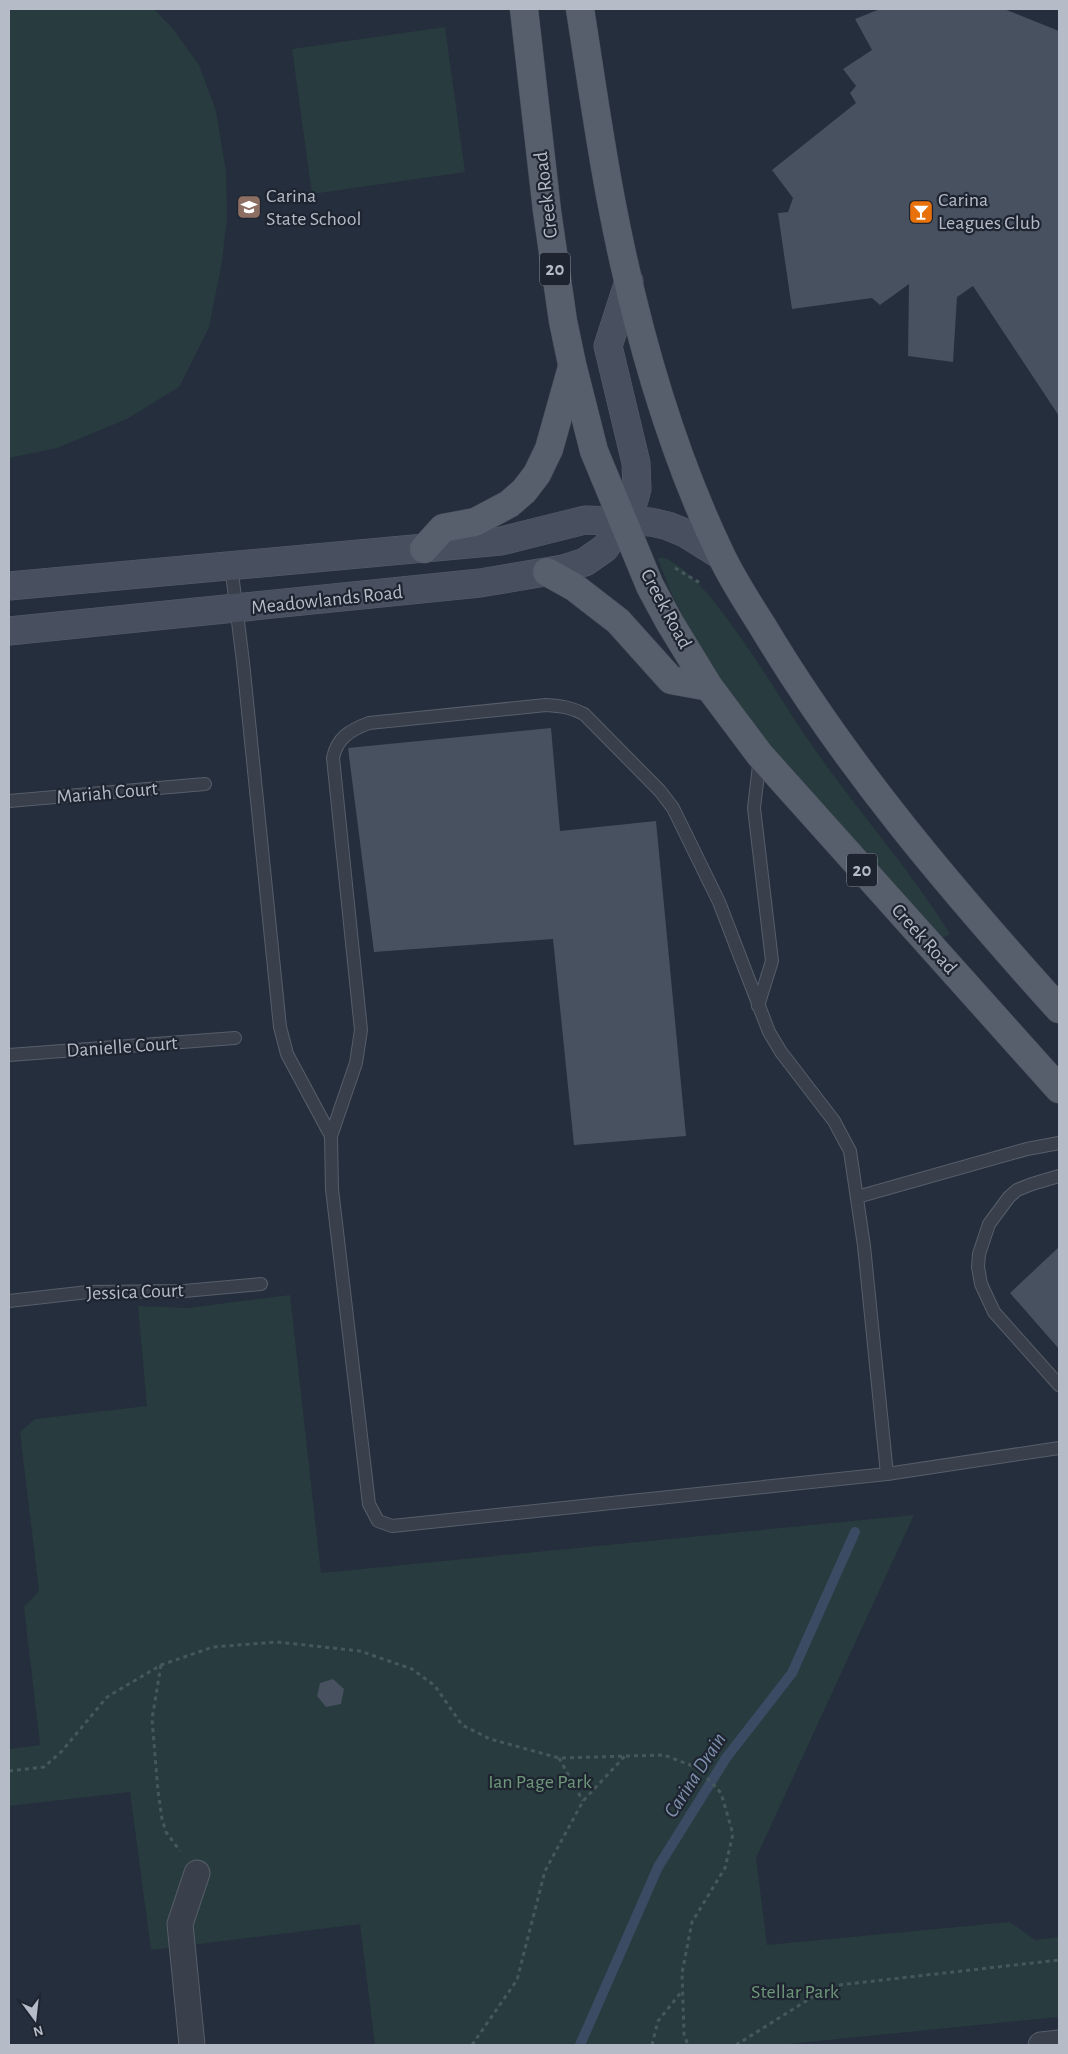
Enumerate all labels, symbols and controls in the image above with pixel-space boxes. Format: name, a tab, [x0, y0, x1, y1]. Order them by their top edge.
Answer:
street label: Creek Road	[531, 151, 561, 239]
place label: Carina State School	[266, 186, 361, 229]
place label: Carina Leagues Club	[938, 190, 1040, 233]
school or university icon: Carina State School	[236, 194, 262, 220]
bar icon: Carina Leagues Club	[908, 199, 934, 225]
road number: 20	[540, 252, 570, 286]
street label: Creek Road	[637, 566, 695, 652]
street label: Meadowlands Road	[250, 582, 404, 618]
street label: Mariah Court	[56, 779, 159, 807]
road number: 20	[847, 854, 877, 886]
street label: Creek Road	[887, 900, 961, 978]
street label: Danielle Court	[66, 1033, 179, 1061]
street label: Jessica Court	[86, 1280, 185, 1304]
water label: Carina Drain	[660, 1729, 730, 1821]
park label: Ian Page Park	[488, 1772, 592, 1792]
park label: Stellar Park	[751, 1982, 839, 2002]
north arrow	[10, 1994, 60, 2044]
text: N	[32, 2023, 45, 2039]

